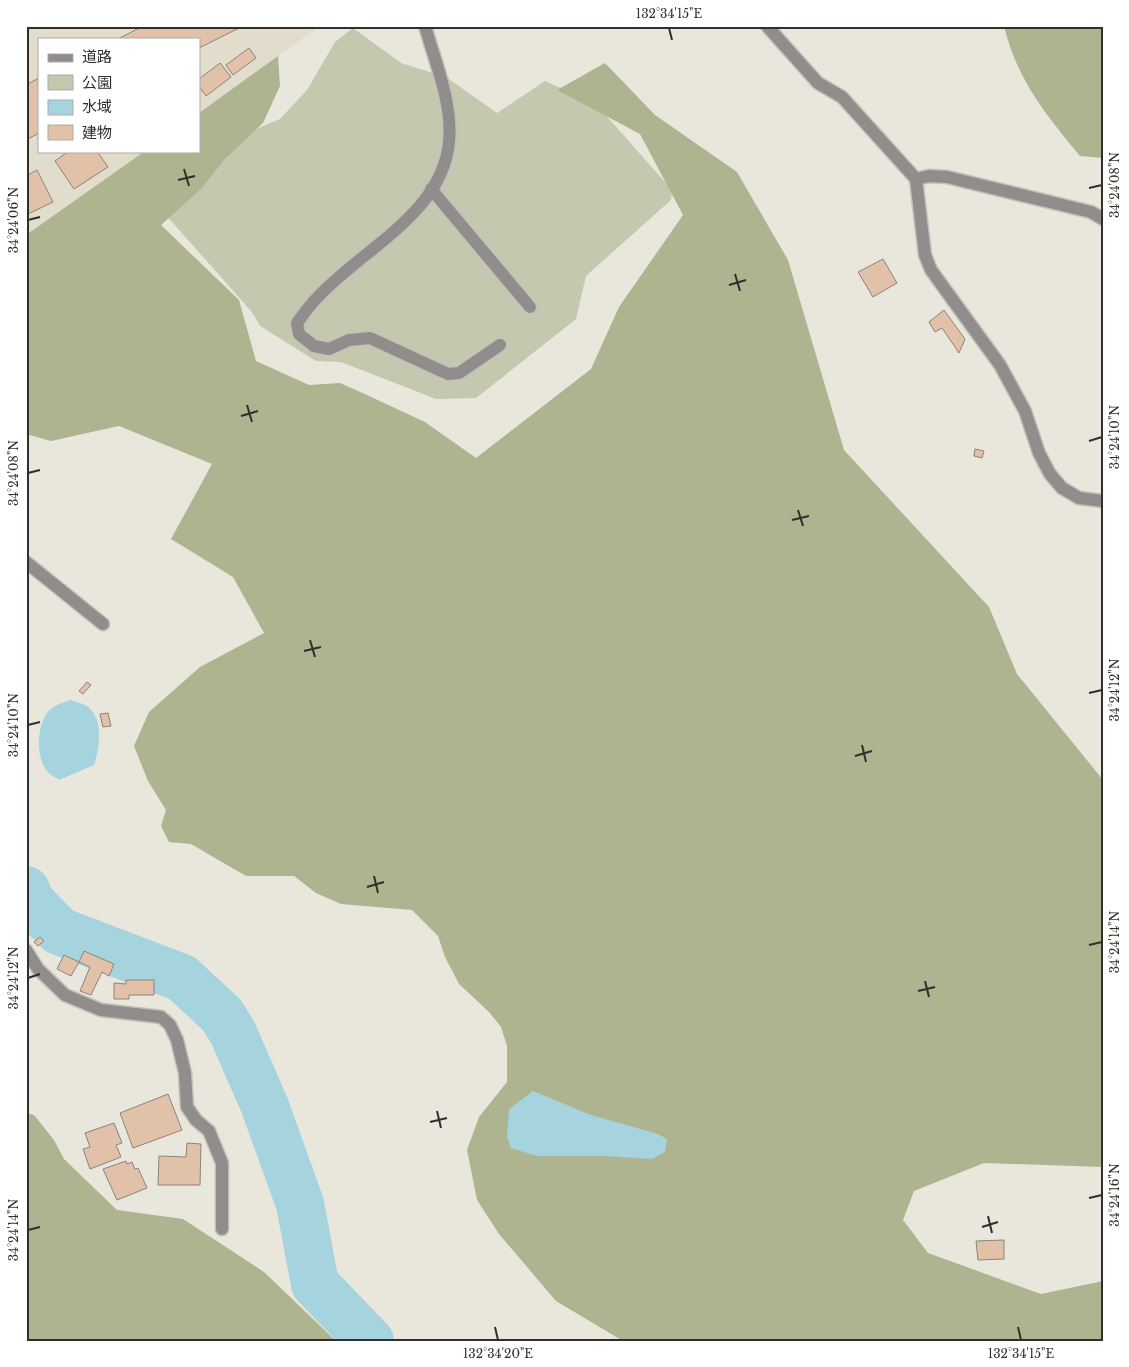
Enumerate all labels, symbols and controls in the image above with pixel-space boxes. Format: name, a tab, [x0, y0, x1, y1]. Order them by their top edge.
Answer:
text: 132°34'15"E	[636, 6, 702, 21]
legend	[38, 38, 200, 152]
text: 道路	[82, 47, 112, 66]
text: 公園	[82, 73, 112, 92]
text: 水域	[82, 97, 112, 116]
text: 建物	[82, 123, 112, 142]
text: 34°24'08"N	[1107, 152, 1122, 218]
text: 34°24'06"N	[6, 186, 21, 253]
text: 34°24'10"N	[1107, 405, 1122, 469]
text: 34°24'08"N	[6, 440, 21, 506]
text: 34°24'12"N	[1107, 658, 1122, 722]
text: 34°24'10"N	[6, 693, 21, 757]
text: 34°24'14"N	[1107, 911, 1122, 973]
text: 34°24'12"N	[6, 946, 21, 1010]
text: 34°24'16"N	[1107, 1163, 1122, 1227]
text: 34°24'14"N	[6, 1199, 21, 1261]
text: 132°34'20"E	[463, 1346, 533, 1361]
text: 132°34'15"E	[988, 1346, 1054, 1361]

